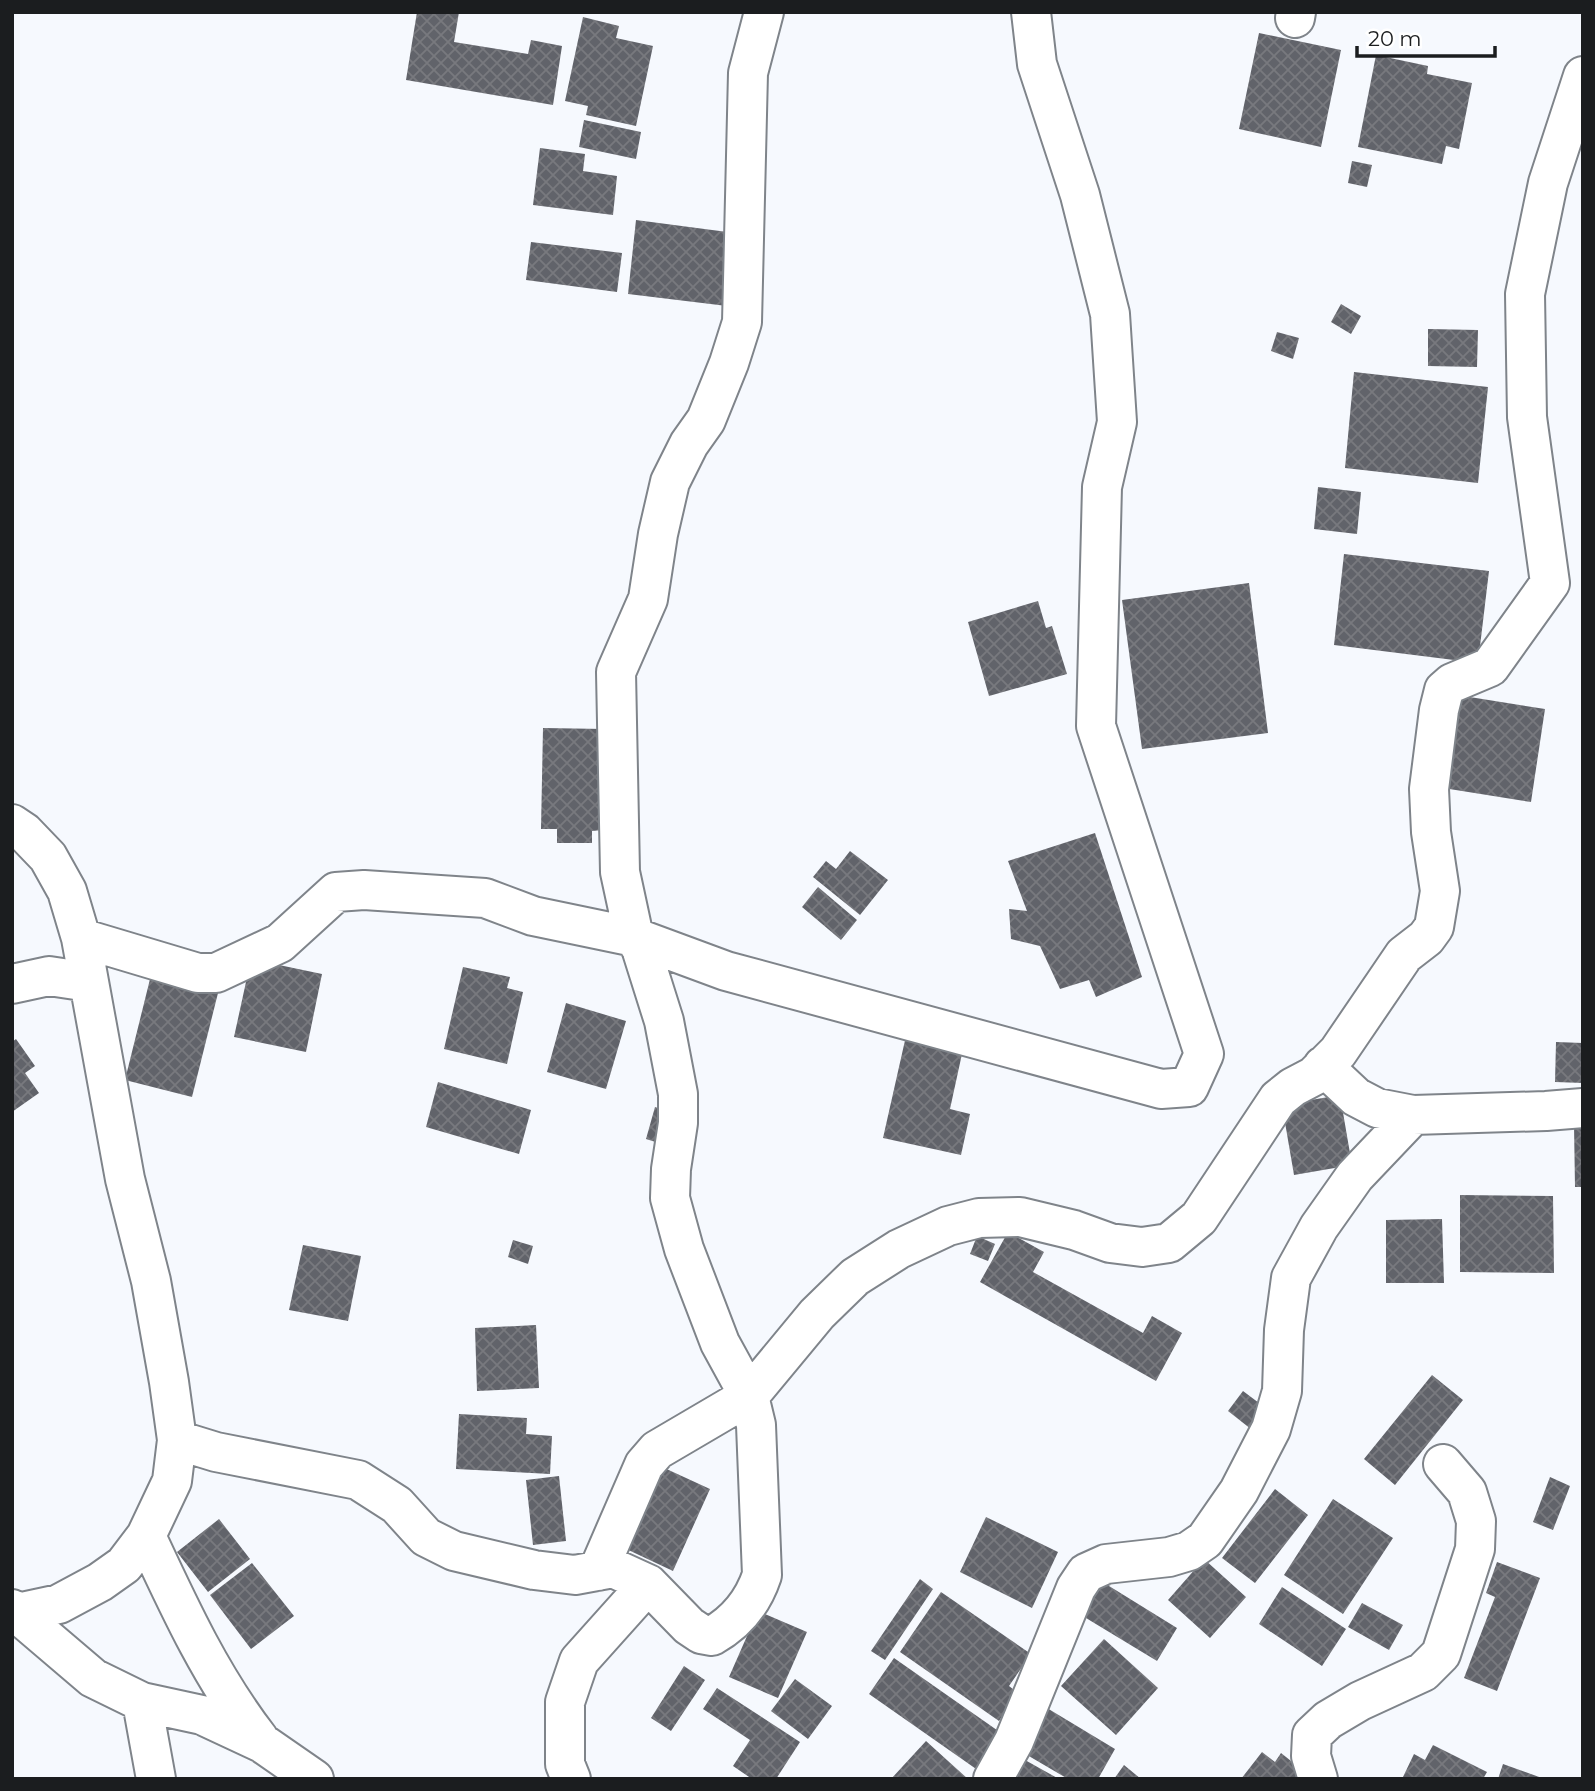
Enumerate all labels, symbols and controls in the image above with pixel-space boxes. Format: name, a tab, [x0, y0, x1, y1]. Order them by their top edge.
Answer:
scale bar	[1357, 14, 1495, 58]
text: 20 m	[1368, 26, 1422, 51]

